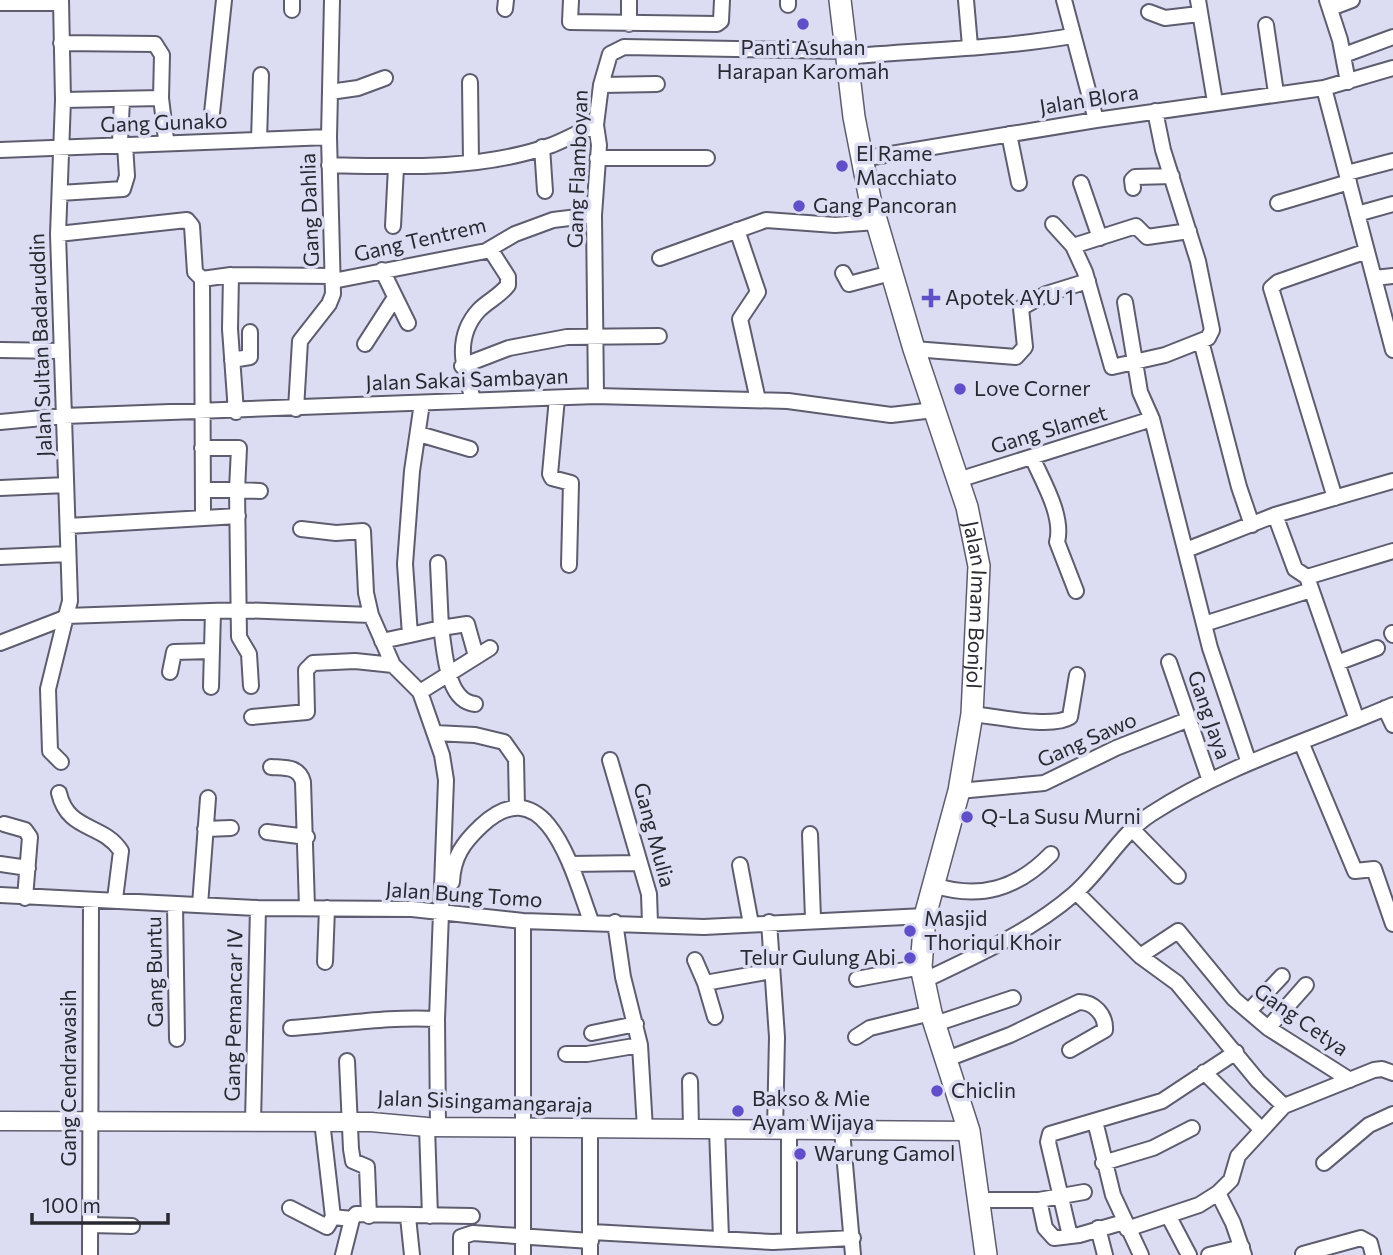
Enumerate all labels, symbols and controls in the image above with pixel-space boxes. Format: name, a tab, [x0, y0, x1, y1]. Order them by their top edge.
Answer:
marker: Panti Asuhan Harapan Karomah	[795, 16, 811, 32]
place label: Panti Asuhan Harapan Karomah	[717, 34, 889, 83]
street label: Jalan Blora	[1037, 78, 1140, 119]
street label: Gang Flamboyan	[561, 89, 592, 249]
street label: Gang Gunako	[100, 107, 228, 136]
place label: El Rame Macchiato	[856, 140, 957, 189]
street label: Gang Dahlia	[294, 153, 323, 267]
marker: El Rame Macchiato	[834, 158, 850, 174]
place label: Gang Pancoran	[813, 192, 957, 217]
marker: Gang Pancoran	[791, 198, 807, 214]
street label: Gang Tentrem	[351, 211, 488, 266]
street label: Jalan Sultan Badaruddin	[23, 233, 56, 457]
place label: Apotek AYU 1	[945, 284, 1074, 309]
marker: Apotek AYU 1	[923, 290, 939, 306]
street label: Jalan Sakai Sambayan	[365, 362, 569, 395]
place label: Love Corner	[974, 375, 1091, 400]
marker: Love Corner	[952, 381, 968, 397]
street label: Gang Slamet	[987, 399, 1110, 458]
street label: Jalan Imam Bonjol	[959, 518, 993, 689]
street label: Gang Jaya	[1184, 667, 1237, 762]
street label: Gang Sawo	[1033, 706, 1140, 772]
street label: Gang Mulia	[629, 780, 681, 890]
place label: Q-La Susu Murni	[981, 803, 1141, 828]
marker: Q-La Susu Murni	[959, 809, 975, 825]
street label: Jalan Bung Tomo	[385, 876, 544, 911]
place label: Masjid Thoriqul Khoir	[924, 905, 1062, 954]
street label: Gang Buntu	[140, 916, 167, 1028]
marker: Masjid Thoriqul Khoir	[902, 923, 918, 939]
street label: Gang Pemancar IV	[218, 928, 247, 1102]
place label: Telur Gulung Abi	[740, 944, 896, 969]
marker: Telur Gulung Abi	[902, 950, 918, 966]
street label: Gang Cetya	[1250, 977, 1354, 1060]
street label: Gang Cendrawasih	[55, 990, 80, 1166]
place label: Chiclin	[951, 1077, 1016, 1102]
marker: Chiclin	[929, 1083, 945, 1099]
street label: Jalan Sisingamangaraja	[377, 1084, 593, 1117]
place label: Bakso & Mie Ayam Wijaya	[752, 1085, 874, 1134]
marker: Bakso & Mie Ayam Wijaya	[730, 1103, 746, 1119]
place label: Warung Gamol	[814, 1140, 955, 1165]
marker: Warung Gamol	[792, 1146, 808, 1162]
scale bar	[32, 1182, 168, 1226]
text: 100 m	[42, 1192, 101, 1217]

